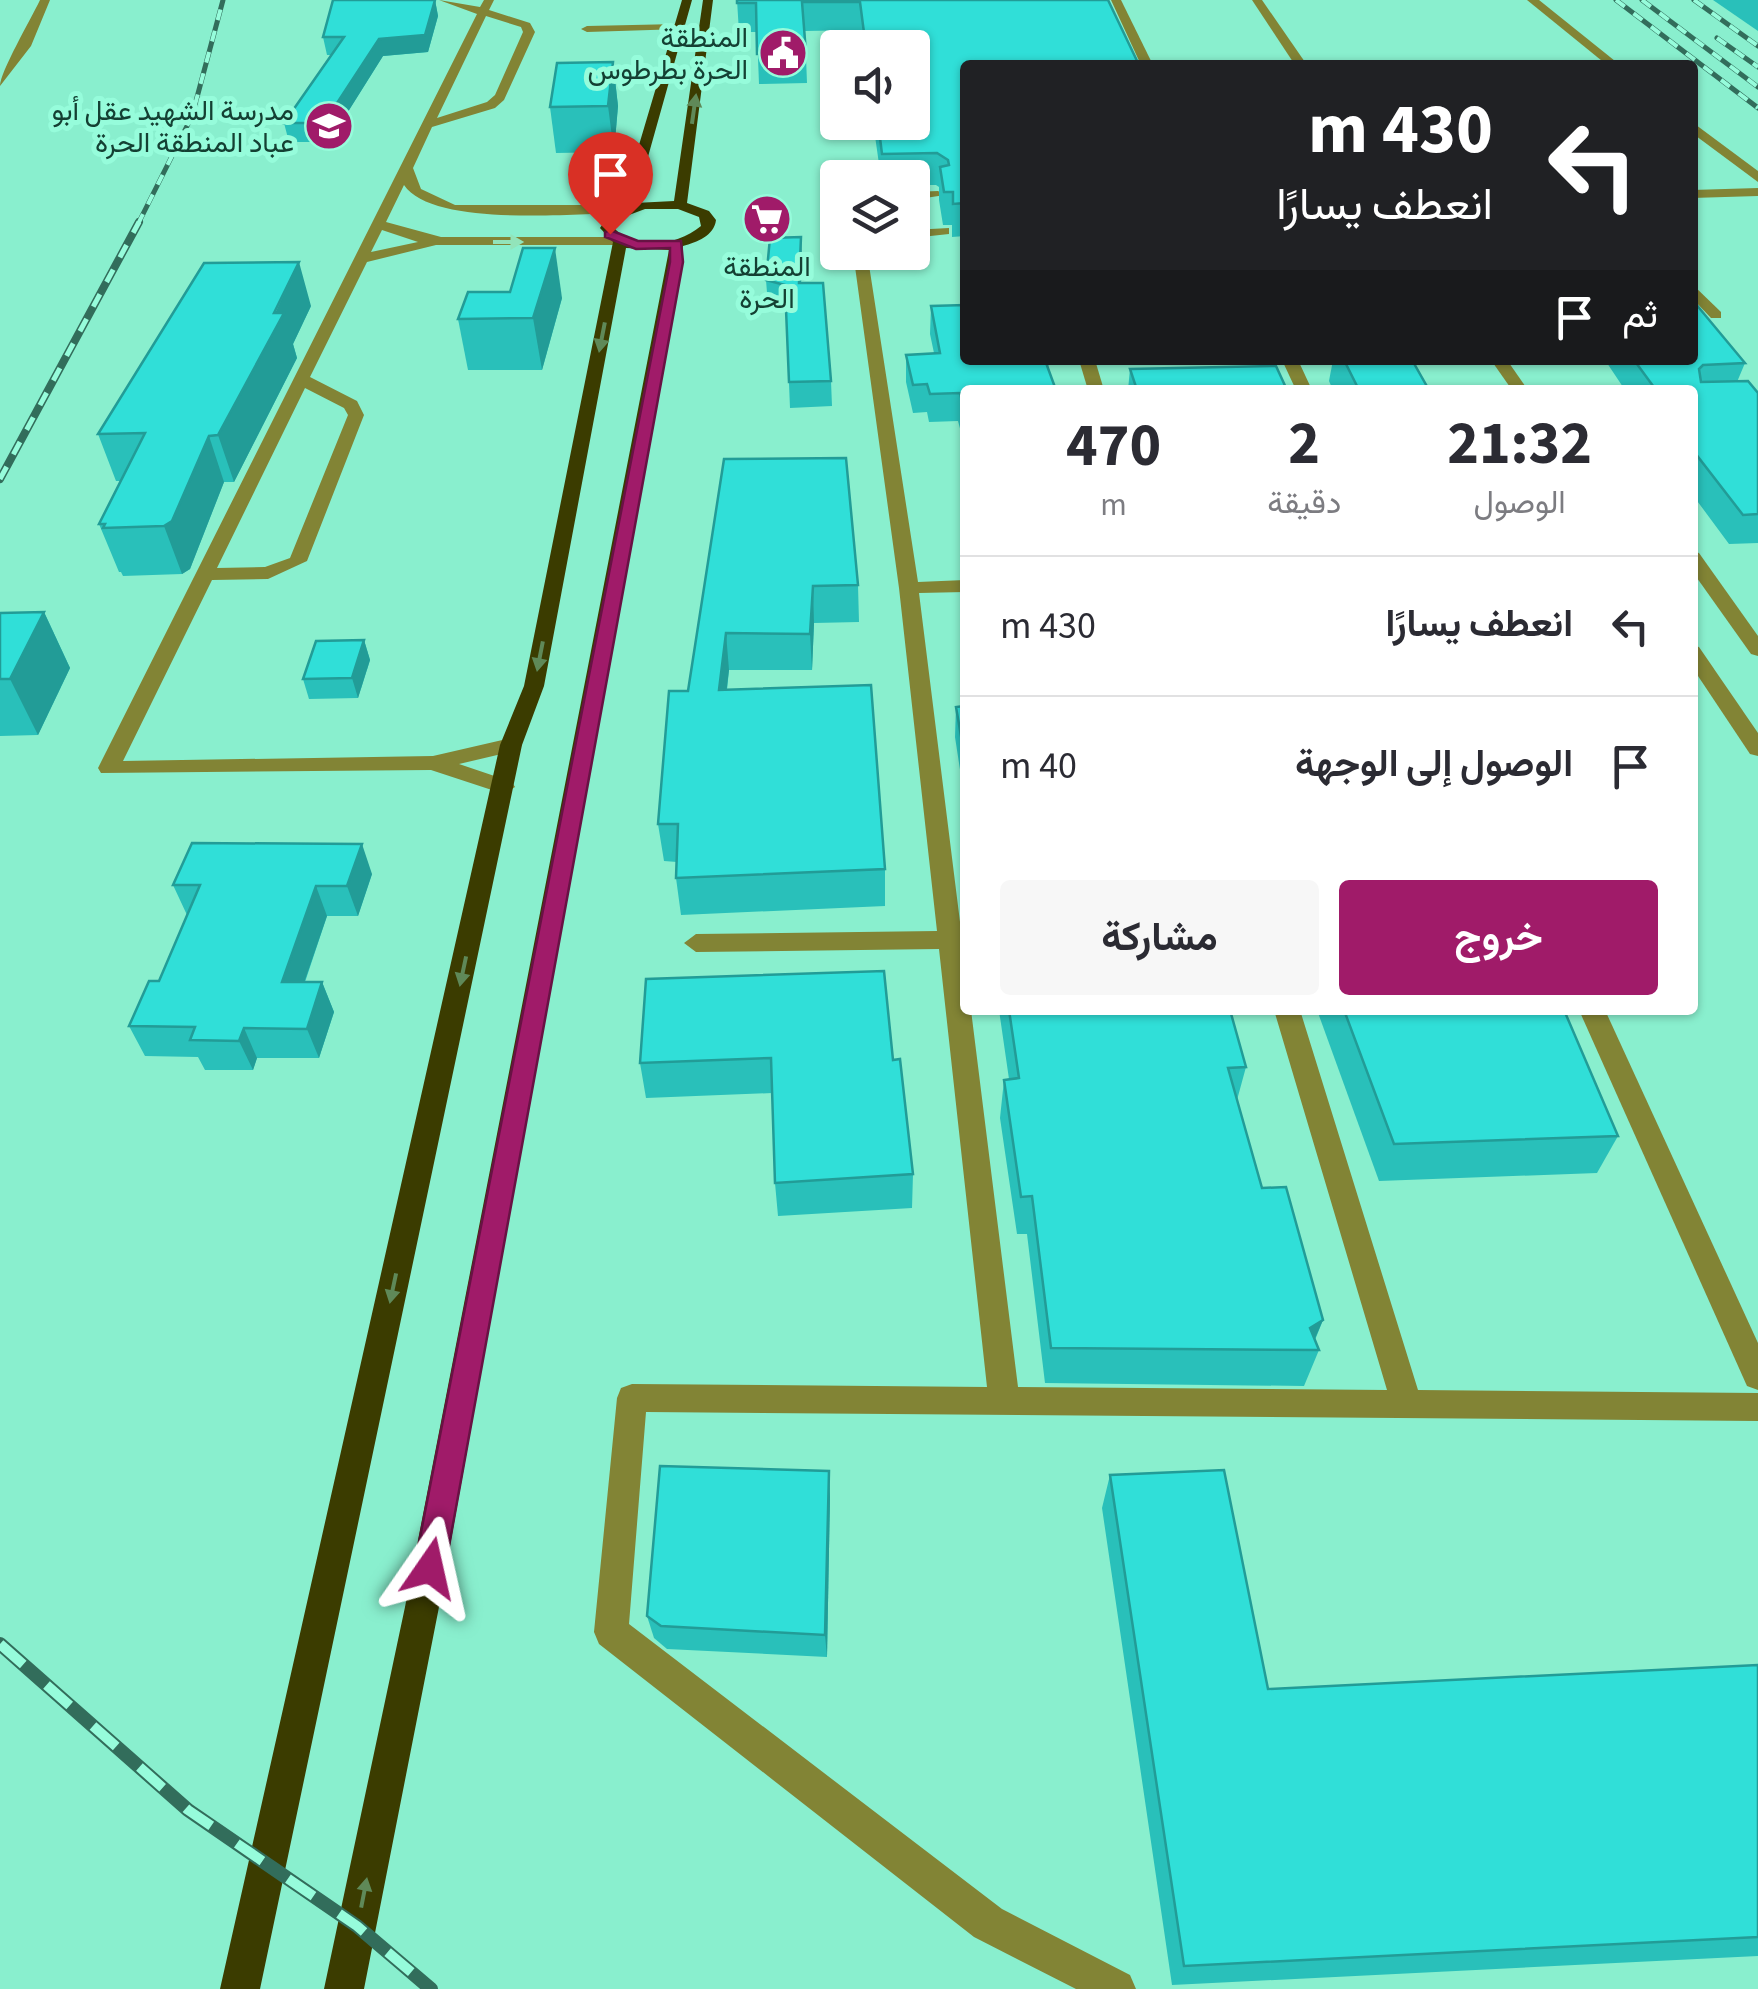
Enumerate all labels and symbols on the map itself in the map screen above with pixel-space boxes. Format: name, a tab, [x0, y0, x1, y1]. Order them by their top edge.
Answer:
place label: المنطقة الحرة بطرطوس	[588, 18, 748, 90]
public building icon: المنطقة الحرة بطرطوس	[757, 27, 809, 79]
place label: مدرسة الشهيد عقل أبو عباد المنطقة الحرة	[52, 91, 294, 163]
one-way arrow	[686, 92, 702, 124]
school or university icon: مدرسة الشهيد عقل أبو عباد المنطقة الحرة	[303, 100, 355, 152]
pin	[568, 132, 653, 235]
supermarket icon: المنطقة الحرة	[741, 193, 793, 245]
one-way arrow	[492, 234, 524, 250]
place label: المنطقة الحرة	[723, 247, 811, 319]
one-way arrow	[593, 321, 609, 352]
one-way arrow	[531, 641, 547, 672]
one-way arrow	[455, 956, 470, 987]
one-way arrow	[385, 1273, 401, 1304]
position arrow	[378, 1516, 482, 1620]
one-way arrow	[356, 1878, 372, 1909]

